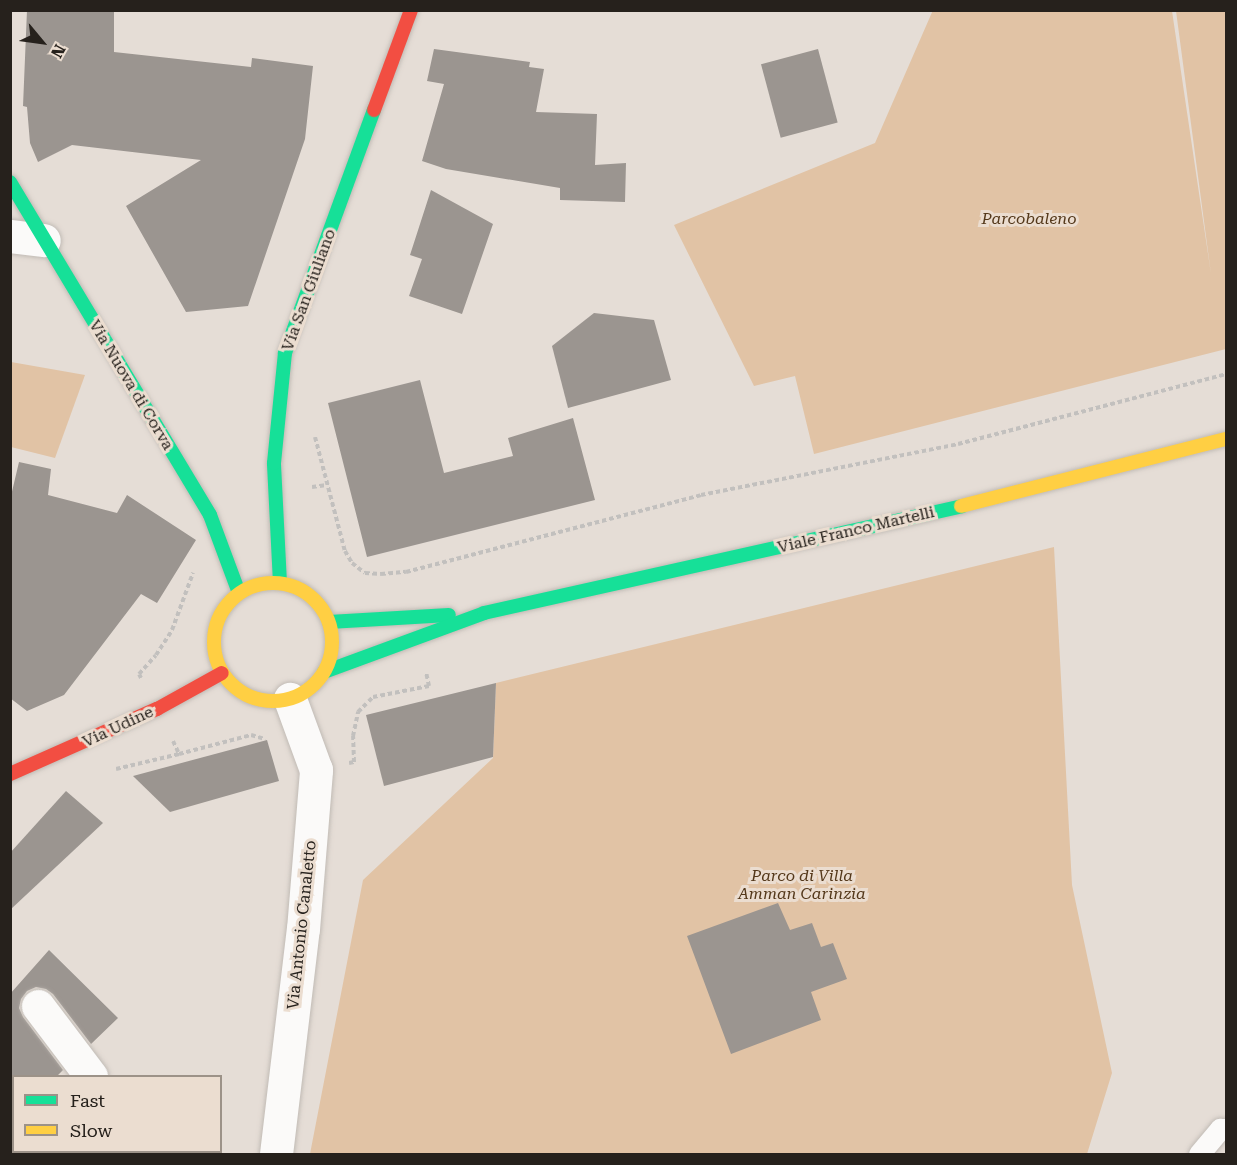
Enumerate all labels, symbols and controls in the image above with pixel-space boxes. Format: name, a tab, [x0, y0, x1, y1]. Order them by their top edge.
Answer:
north arrow	[12, 12, 72, 72]
text: N	[47, 41, 69, 61]
park label: Parcobaleno	[981, 209, 1077, 229]
street label: Via San Giuliano	[278, 226, 340, 354]
street label: Via Nuova di Corva	[85, 317, 177, 453]
street label: Viale Franco Martelli	[776, 503, 936, 557]
street label: Via Udine	[80, 702, 156, 752]
street label: Via Antonio Canaletto	[284, 839, 320, 1011]
park label: Parco di Villa Amman Carinzia	[738, 866, 866, 904]
legend	[12, 1075, 222, 1153]
text: Fast	[70, 1090, 105, 1111]
text: Slow	[70, 1120, 112, 1141]

